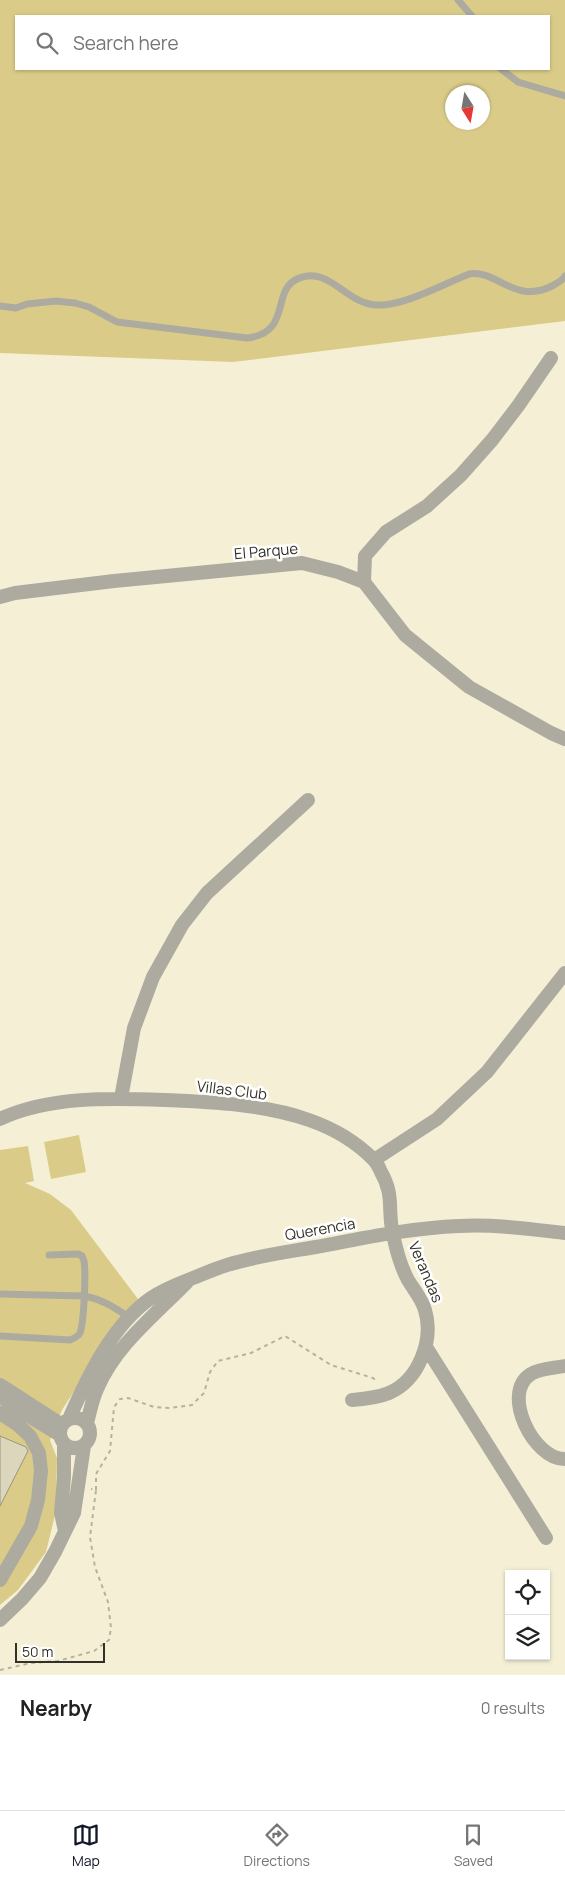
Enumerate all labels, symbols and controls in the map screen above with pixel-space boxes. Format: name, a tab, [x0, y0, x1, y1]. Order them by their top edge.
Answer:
search box	[15, 15, 550, 70]
icon: search	[33, 29, 61, 57]
text: Search here	[73, 30, 179, 56]
north arrow	[445, 85, 490, 130]
street label: El Parque	[233, 538, 299, 564]
street label: Villas Club	[196, 1075, 268, 1105]
street label: Querencia	[283, 1212, 357, 1246]
street label: Verandas	[404, 1238, 448, 1306]
map controls	[505, 1570, 550, 1660]
button: locate	[505, 1570, 550, 1615]
button: layers	[505, 1615, 550, 1660]
scale bar	[15, 1640, 105, 1663]
text: 50 m	[22, 1642, 53, 1661]
text: Nearby	[20, 1694, 92, 1722]
text: 0 results	[481, 1697, 545, 1719]
tab: Map	[72, 1821, 100, 1870]
tab: Directions	[244, 1821, 310, 1870]
tab: Saved	[454, 1821, 493, 1870]

